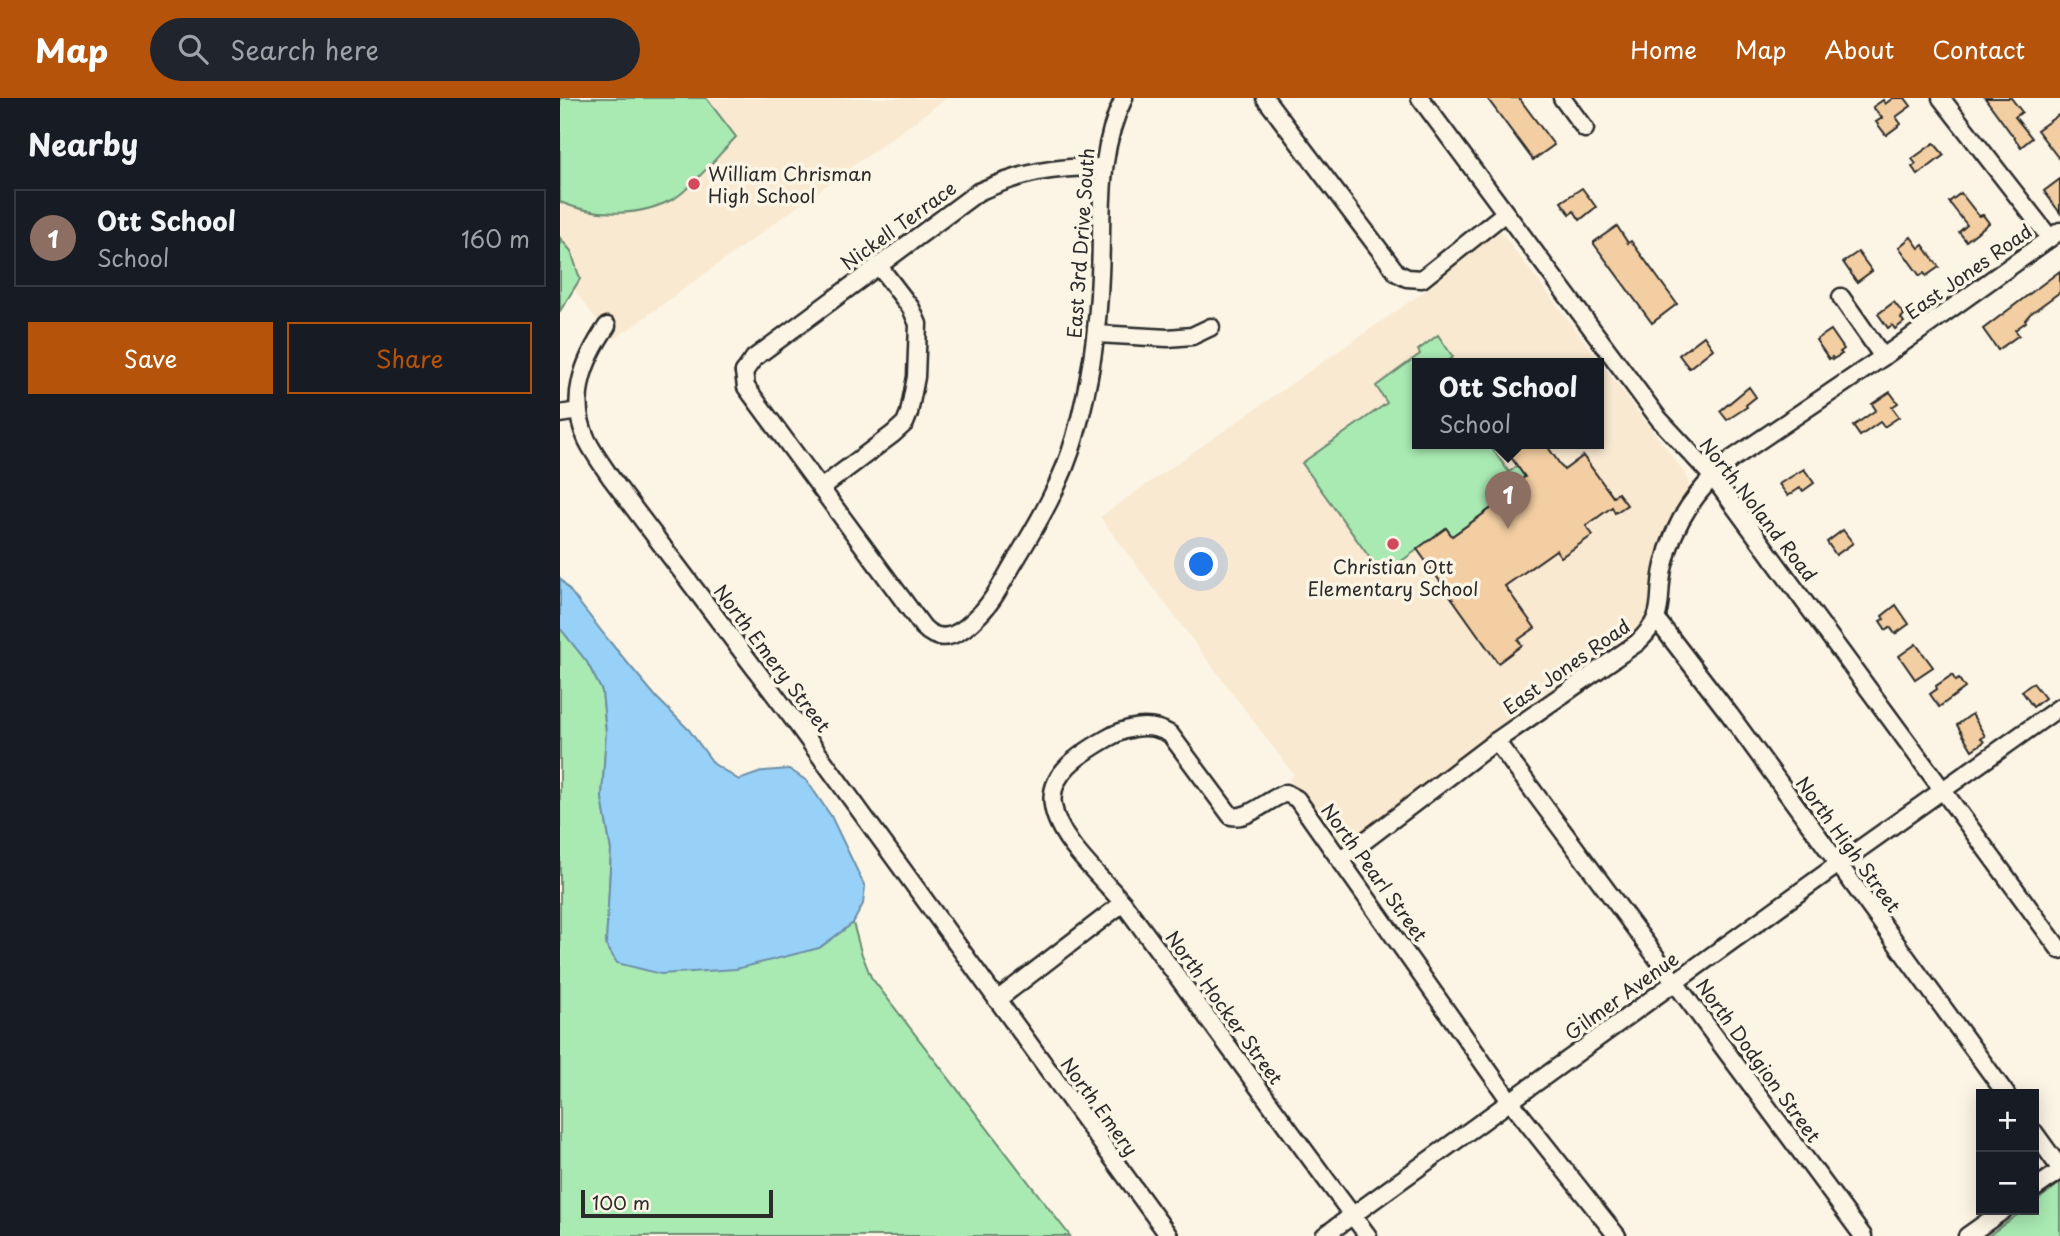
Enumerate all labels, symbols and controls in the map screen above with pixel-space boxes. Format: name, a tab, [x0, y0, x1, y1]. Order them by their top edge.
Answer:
search box	[150, 18, 640, 81]
text: Map	[35, 24, 108, 74]
icon: search	[174, 30, 212, 68]
text: Search here	[230, 30, 379, 69]
text: Home	[1630, 31, 1697, 67]
text: Map	[1735, 31, 1786, 67]
text: About	[1824, 31, 1894, 67]
text: Contact	[1932, 31, 2025, 67]
text: Nearby	[28, 121, 138, 166]
street label: East 3rd Drive South	[1059, 147, 1101, 339]
place label: William Chrisman High School	[708, 159, 872, 209]
street label: Nickell Terrace	[835, 174, 961, 276]
marker: William Chrisman High School	[686, 176, 702, 192]
text: Ott School	[97, 201, 236, 240]
street label: East Jones Road	[1899, 217, 2037, 325]
text: 1	[48, 221, 59, 256]
text: 160 m	[461, 221, 530, 256]
text: School	[97, 240, 169, 275]
button: Save	[28, 322, 273, 394]
button: Share	[287, 322, 532, 394]
popup	[1412, 358, 1604, 449]
text: Ott School	[1439, 367, 1577, 406]
text: School	[1439, 406, 1511, 441]
street label: North Noland Road	[1694, 431, 1824, 587]
pin: 1	[1485, 471, 1531, 529]
marker: Christian Ott Elementary School	[1385, 536, 1401, 552]
your location	[1184, 547, 1218, 581]
place label: Christian Ott Elementary School	[1307, 552, 1479, 602]
street label: North Emery Street	[708, 578, 838, 738]
street label: East Jones Road	[1497, 612, 1635, 720]
street label: North High Street	[1790, 770, 1908, 918]
street label: North Pearl Street	[1315, 797, 1435, 947]
street label: North Hocker Street	[1160, 924, 1290, 1090]
street label: Gilmer Avenue	[1558, 944, 1684, 1046]
street label: North Dodgion Street	[1690, 972, 1828, 1148]
street label: North Emery	[1055, 1051, 1145, 1161]
map controls	[1976, 1089, 2039, 1215]
button: +	[1976, 1089, 2039, 1152]
button: −	[1976, 1152, 2039, 1215]
scale bar	[581, 1187, 774, 1219]
text: 100 m	[592, 1188, 650, 1216]

